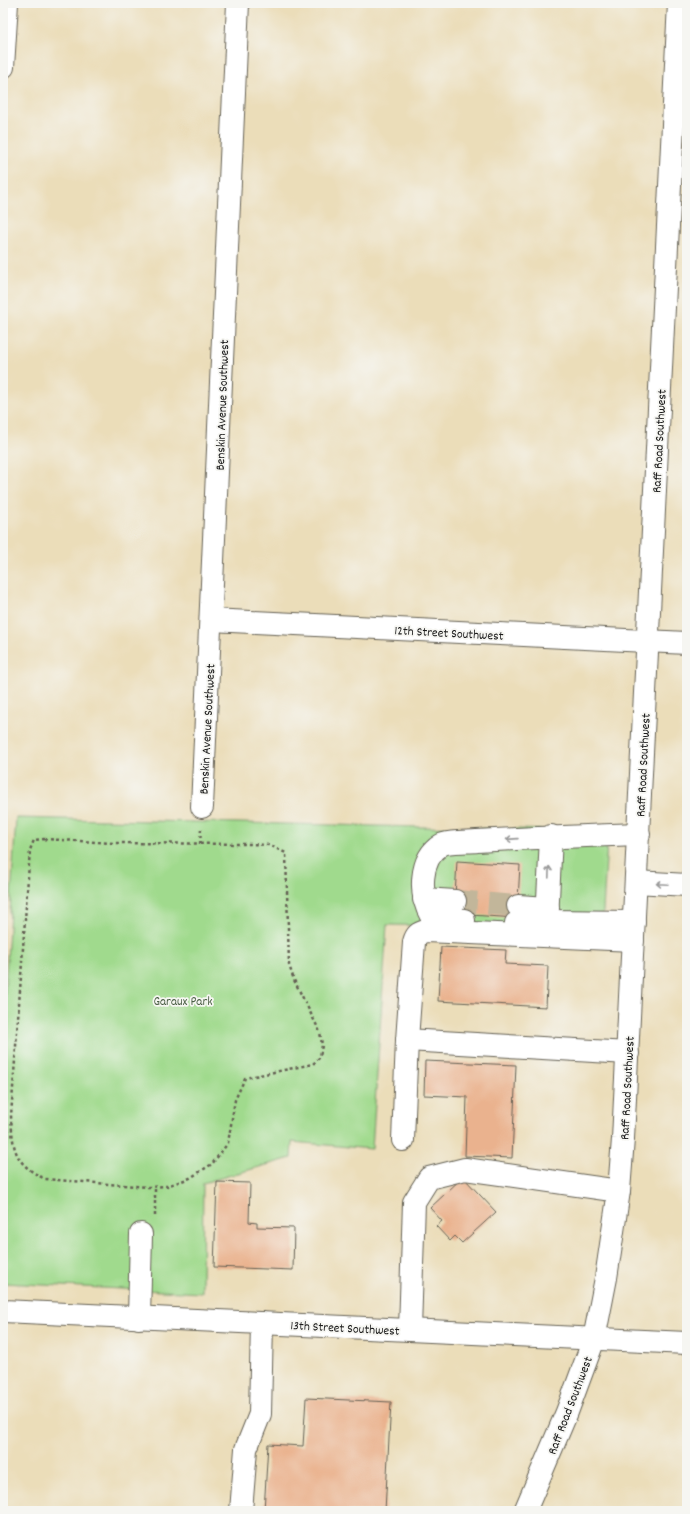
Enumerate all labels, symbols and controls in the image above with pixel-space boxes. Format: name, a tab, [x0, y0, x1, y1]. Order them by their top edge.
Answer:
street label: Benskin Avenue Southwest	[212, 339, 235, 471]
street label: Raff Road Southwest	[648, 389, 673, 493]
street label: 12th Street Southwest	[394, 622, 504, 647]
street label: Benskin Avenue Southwest	[196, 663, 221, 795]
street label: Raff Road Southwest	[632, 713, 657, 817]
one-way arrow	[506, 835, 519, 843]
one-way arrow	[546, 866, 553, 879]
one-way arrow	[656, 880, 669, 887]
park label: Garaux Park	[153, 993, 213, 1012]
street label: Raff Road Southwest	[616, 1036, 641, 1140]
street label: 13th Street Southwest	[290, 1317, 400, 1342]
street label: Raff Road Southwest	[544, 1354, 599, 1458]

